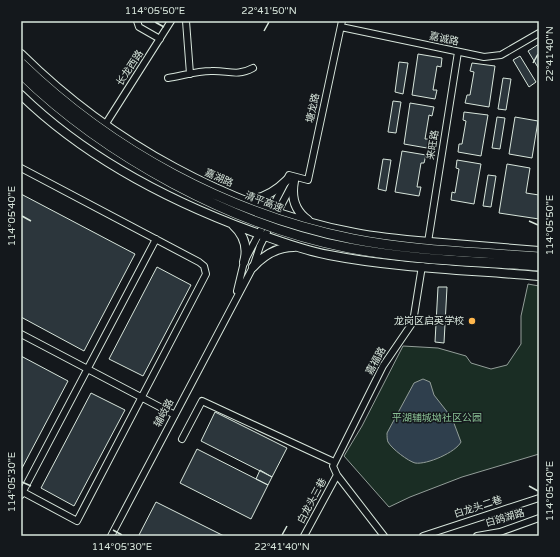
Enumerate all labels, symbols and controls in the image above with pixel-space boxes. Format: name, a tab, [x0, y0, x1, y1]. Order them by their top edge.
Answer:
text: 114°05'50"E	[125, 5, 185, 17]
text: 22°41'50"N	[241, 5, 297, 17]
text: 22°41'40"N	[544, 26, 556, 82]
street label: 嘉诚路	[428, 30, 460, 48]
street label: 长龙西路	[114, 48, 146, 88]
street label: 塘龙路	[304, 92, 322, 124]
street label: 来旺路	[425, 129, 441, 161]
street label: 嘉湖路	[203, 166, 235, 190]
text: 114°05'40"E	[6, 186, 18, 246]
street label: 清平高速	[243, 189, 285, 215]
text: 114°05'50"E	[544, 195, 556, 255]
place label: 龙岗区启英学校	[394, 315, 464, 327]
marker: 龙岗区启英学校	[467, 316, 477, 326]
street label: 嘉福路	[363, 345, 389, 377]
street label: 辅岐路	[152, 397, 176, 429]
park label: 平湖辅城坳社区公园	[392, 412, 482, 424]
text: 114°05'30"E	[6, 452, 18, 512]
text: 114°05'40"E	[544, 461, 556, 521]
street label: 白龙头三巷	[295, 476, 329, 526]
street label: 白龙头二巷	[452, 494, 504, 520]
street label: 白鸽湖路	[484, 507, 526, 529]
text: 114°05'30"E	[92, 541, 152, 553]
text: 22°41'40"N	[254, 541, 310, 553]

